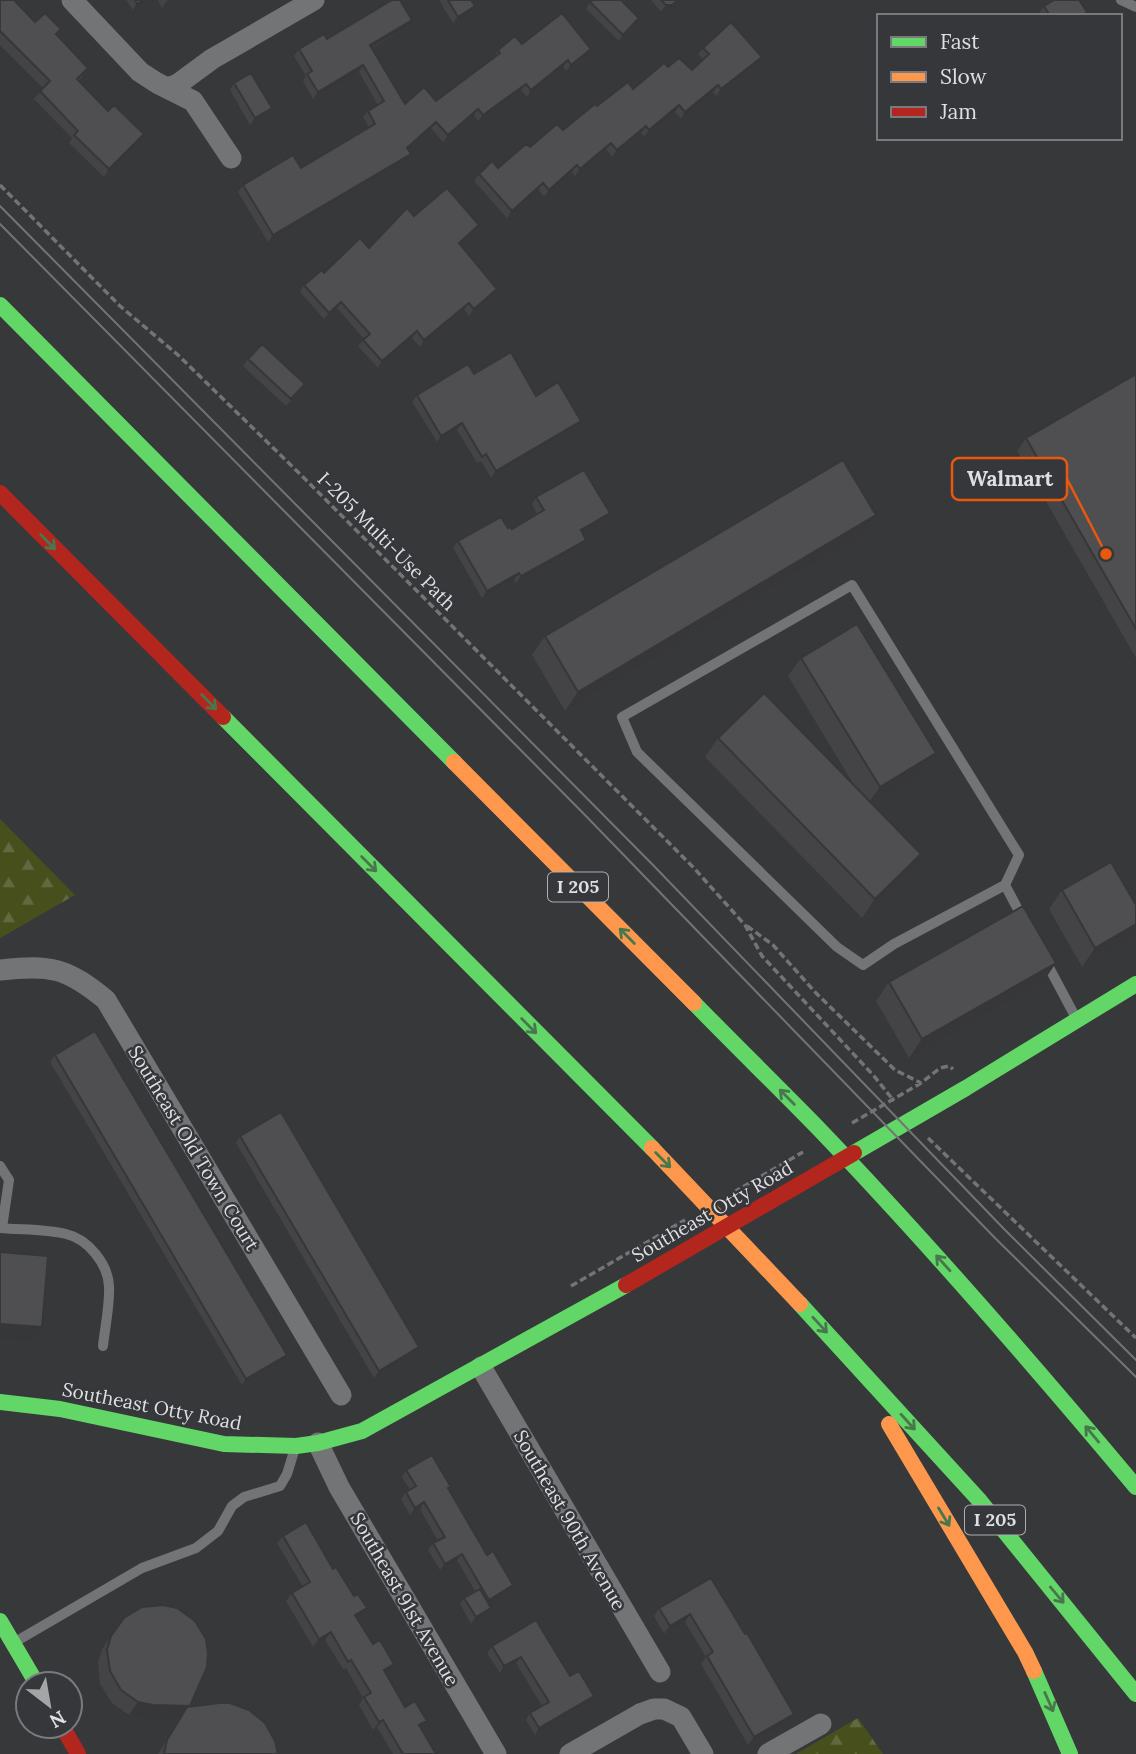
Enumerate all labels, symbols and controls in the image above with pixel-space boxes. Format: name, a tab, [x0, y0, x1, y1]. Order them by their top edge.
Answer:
legend	[877, 14, 1122, 140]
text: Fast	[940, 28, 980, 55]
text: Slow	[940, 63, 987, 90]
text: Jam	[939, 98, 977, 125]
callout: Walmart	[952, 458, 1067, 500]
text: Walmart	[967, 465, 1054, 492]
street label: I-205 Multi-Use Path	[313, 467, 461, 615]
one-way arrow	[39, 533, 56, 550]
one-way arrow	[200, 693, 217, 710]
one-way arrow	[361, 855, 378, 872]
road number: I 205	[548, 872, 608, 902]
one-way arrow	[618, 927, 635, 944]
one-way arrow	[520, 1017, 537, 1034]
street label: Southeast Old Town Court	[123, 1041, 265, 1256]
one-way arrow	[779, 1089, 796, 1106]
one-way arrow	[654, 1152, 671, 1169]
street label: Southeast Otty Road	[627, 1155, 797, 1267]
one-way arrow	[934, 1255, 951, 1272]
one-way arrow	[811, 1316, 828, 1333]
street label: Southeast Otty Road	[60, 1377, 244, 1435]
one-way arrow	[900, 1413, 917, 1430]
street label: Southeast 90th Avenue	[509, 1426, 631, 1614]
one-way arrow	[1085, 1426, 1100, 1444]
road number: I 205	[965, 1506, 1025, 1534]
one-way arrow	[938, 1507, 952, 1527]
street label: Southeast 91st Avenue	[345, 1508, 465, 1690]
one-way arrow	[1049, 1585, 1065, 1603]
north arrow	[14, 1670, 84, 1740]
one-way arrow	[1043, 1691, 1056, 1713]
text: N	[45, 1706, 70, 1734]

